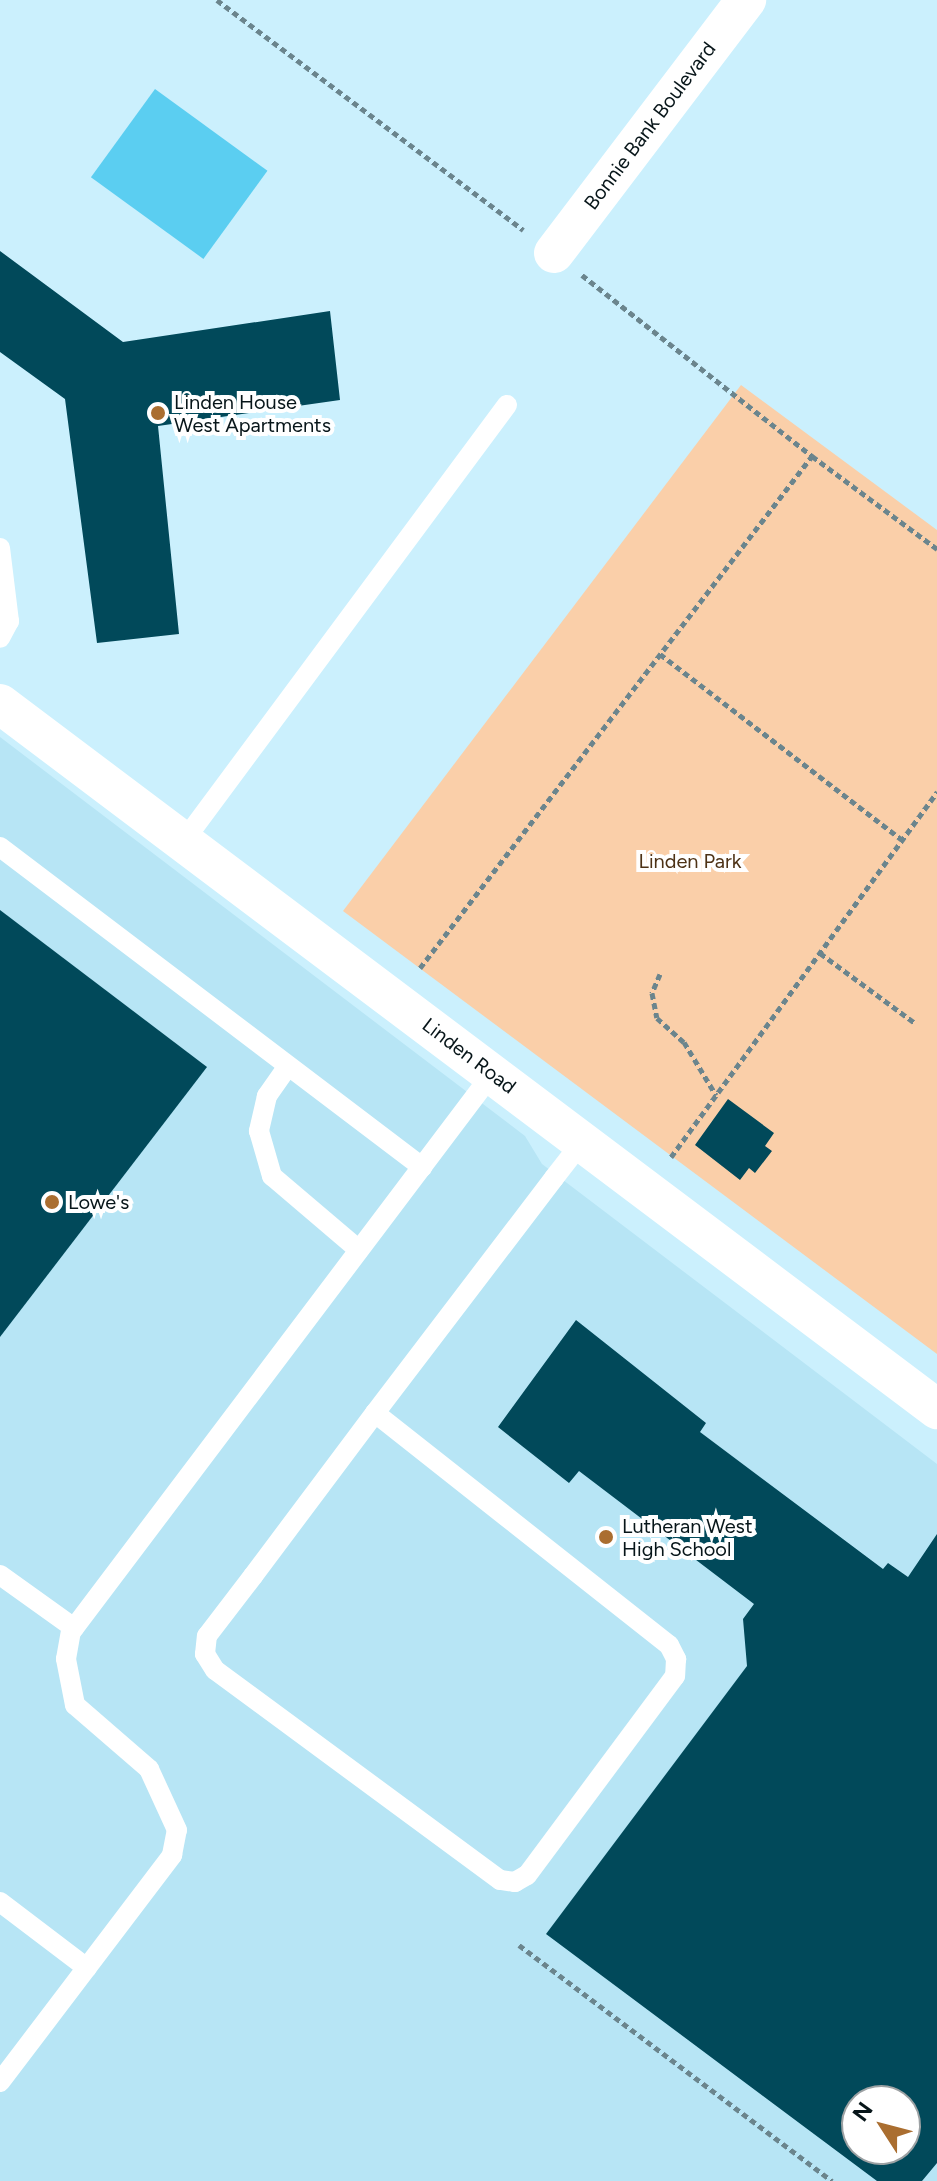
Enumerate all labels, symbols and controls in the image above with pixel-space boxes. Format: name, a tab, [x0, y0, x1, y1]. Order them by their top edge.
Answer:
street label: Bonnie Bank Boulevard	[579, 37, 721, 215]
place label: Linden House West Apartments	[174, 390, 331, 437]
marker: Linden House West Apartments	[149, 404, 167, 422]
park label: Linden Park	[639, 849, 741, 873]
street label: Linden Road	[417, 1013, 521, 1099]
place label: Lowe's	[68, 1190, 129, 1214]
marker: Lowe's	[43, 1193, 61, 1211]
place label: Lutheran West High School	[622, 1514, 752, 1561]
marker: Lutheran West High School	[597, 1528, 615, 1546]
north arrow	[841, 2085, 921, 2165]
text: N	[847, 2097, 879, 2127]

